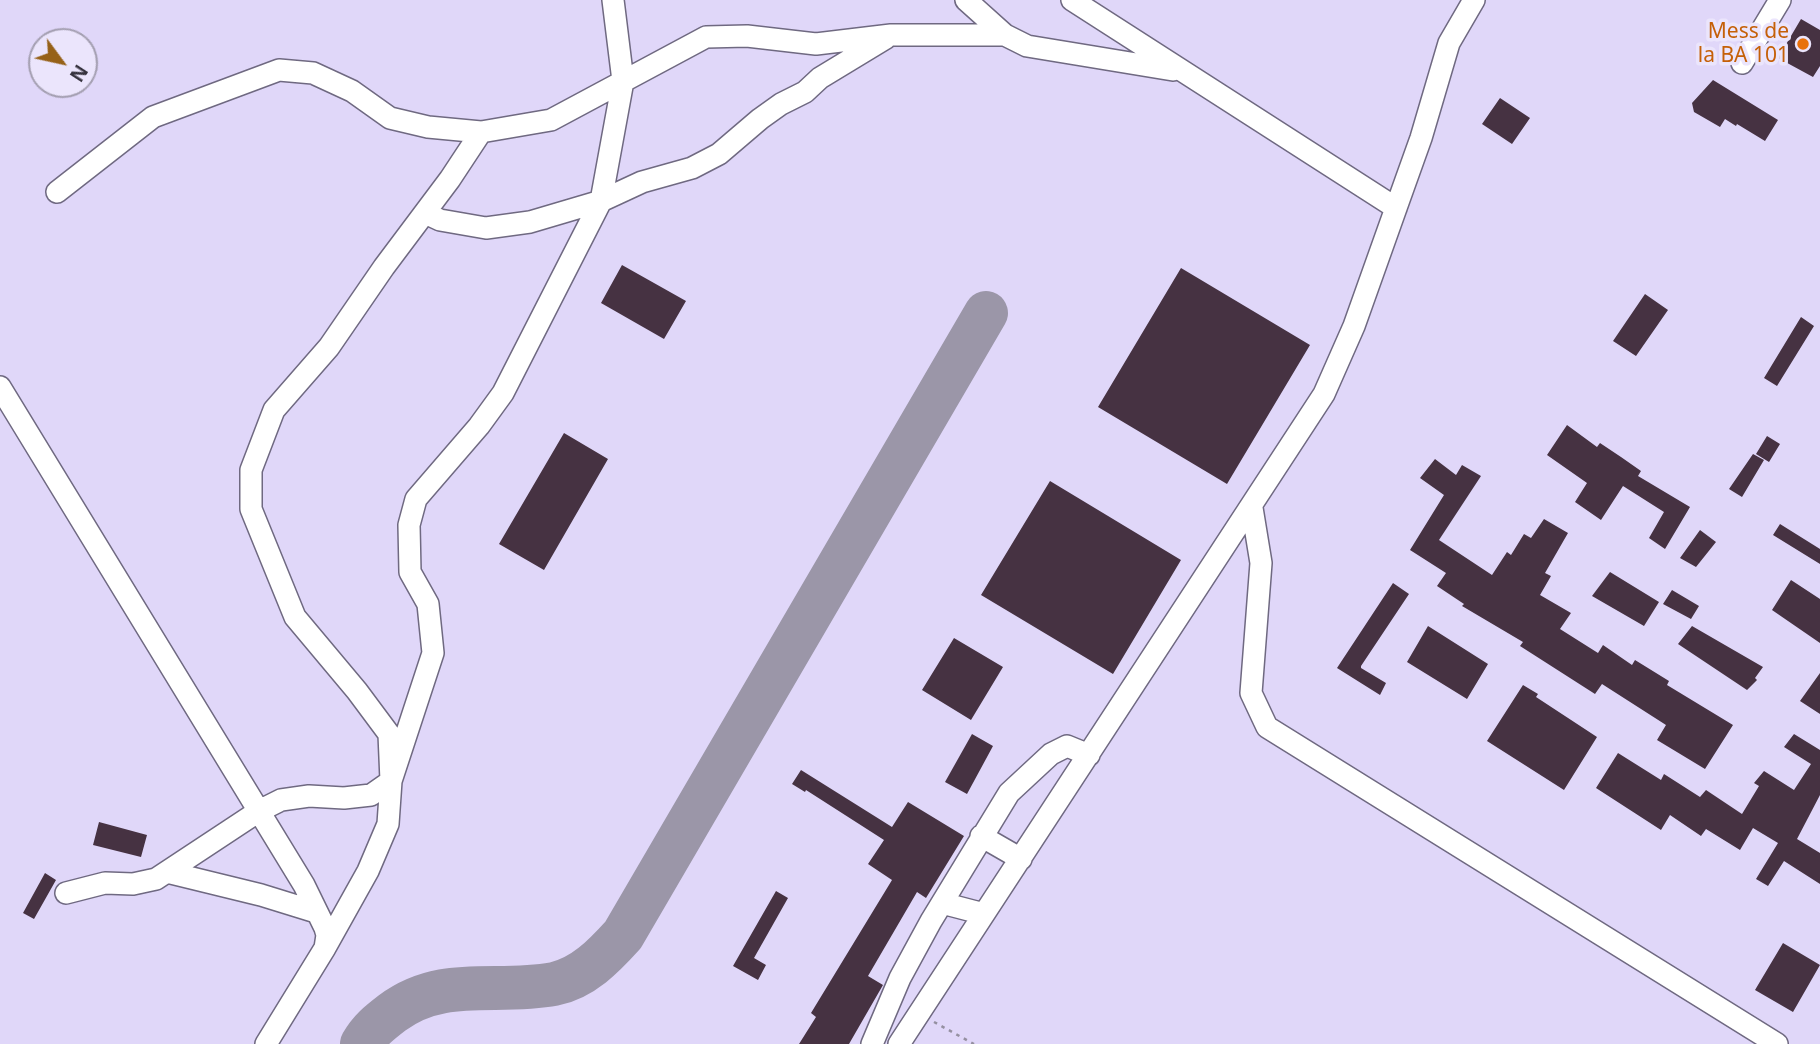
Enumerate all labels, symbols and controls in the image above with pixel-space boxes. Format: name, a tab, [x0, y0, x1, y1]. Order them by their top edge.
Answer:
place label: Mess de la BA 101	[1698, 19, 1789, 69]
north arrow	[28, 28, 98, 98]
marker: Mess de la BA 101	[1795, 36, 1811, 52]
text: N	[64, 60, 94, 87]

